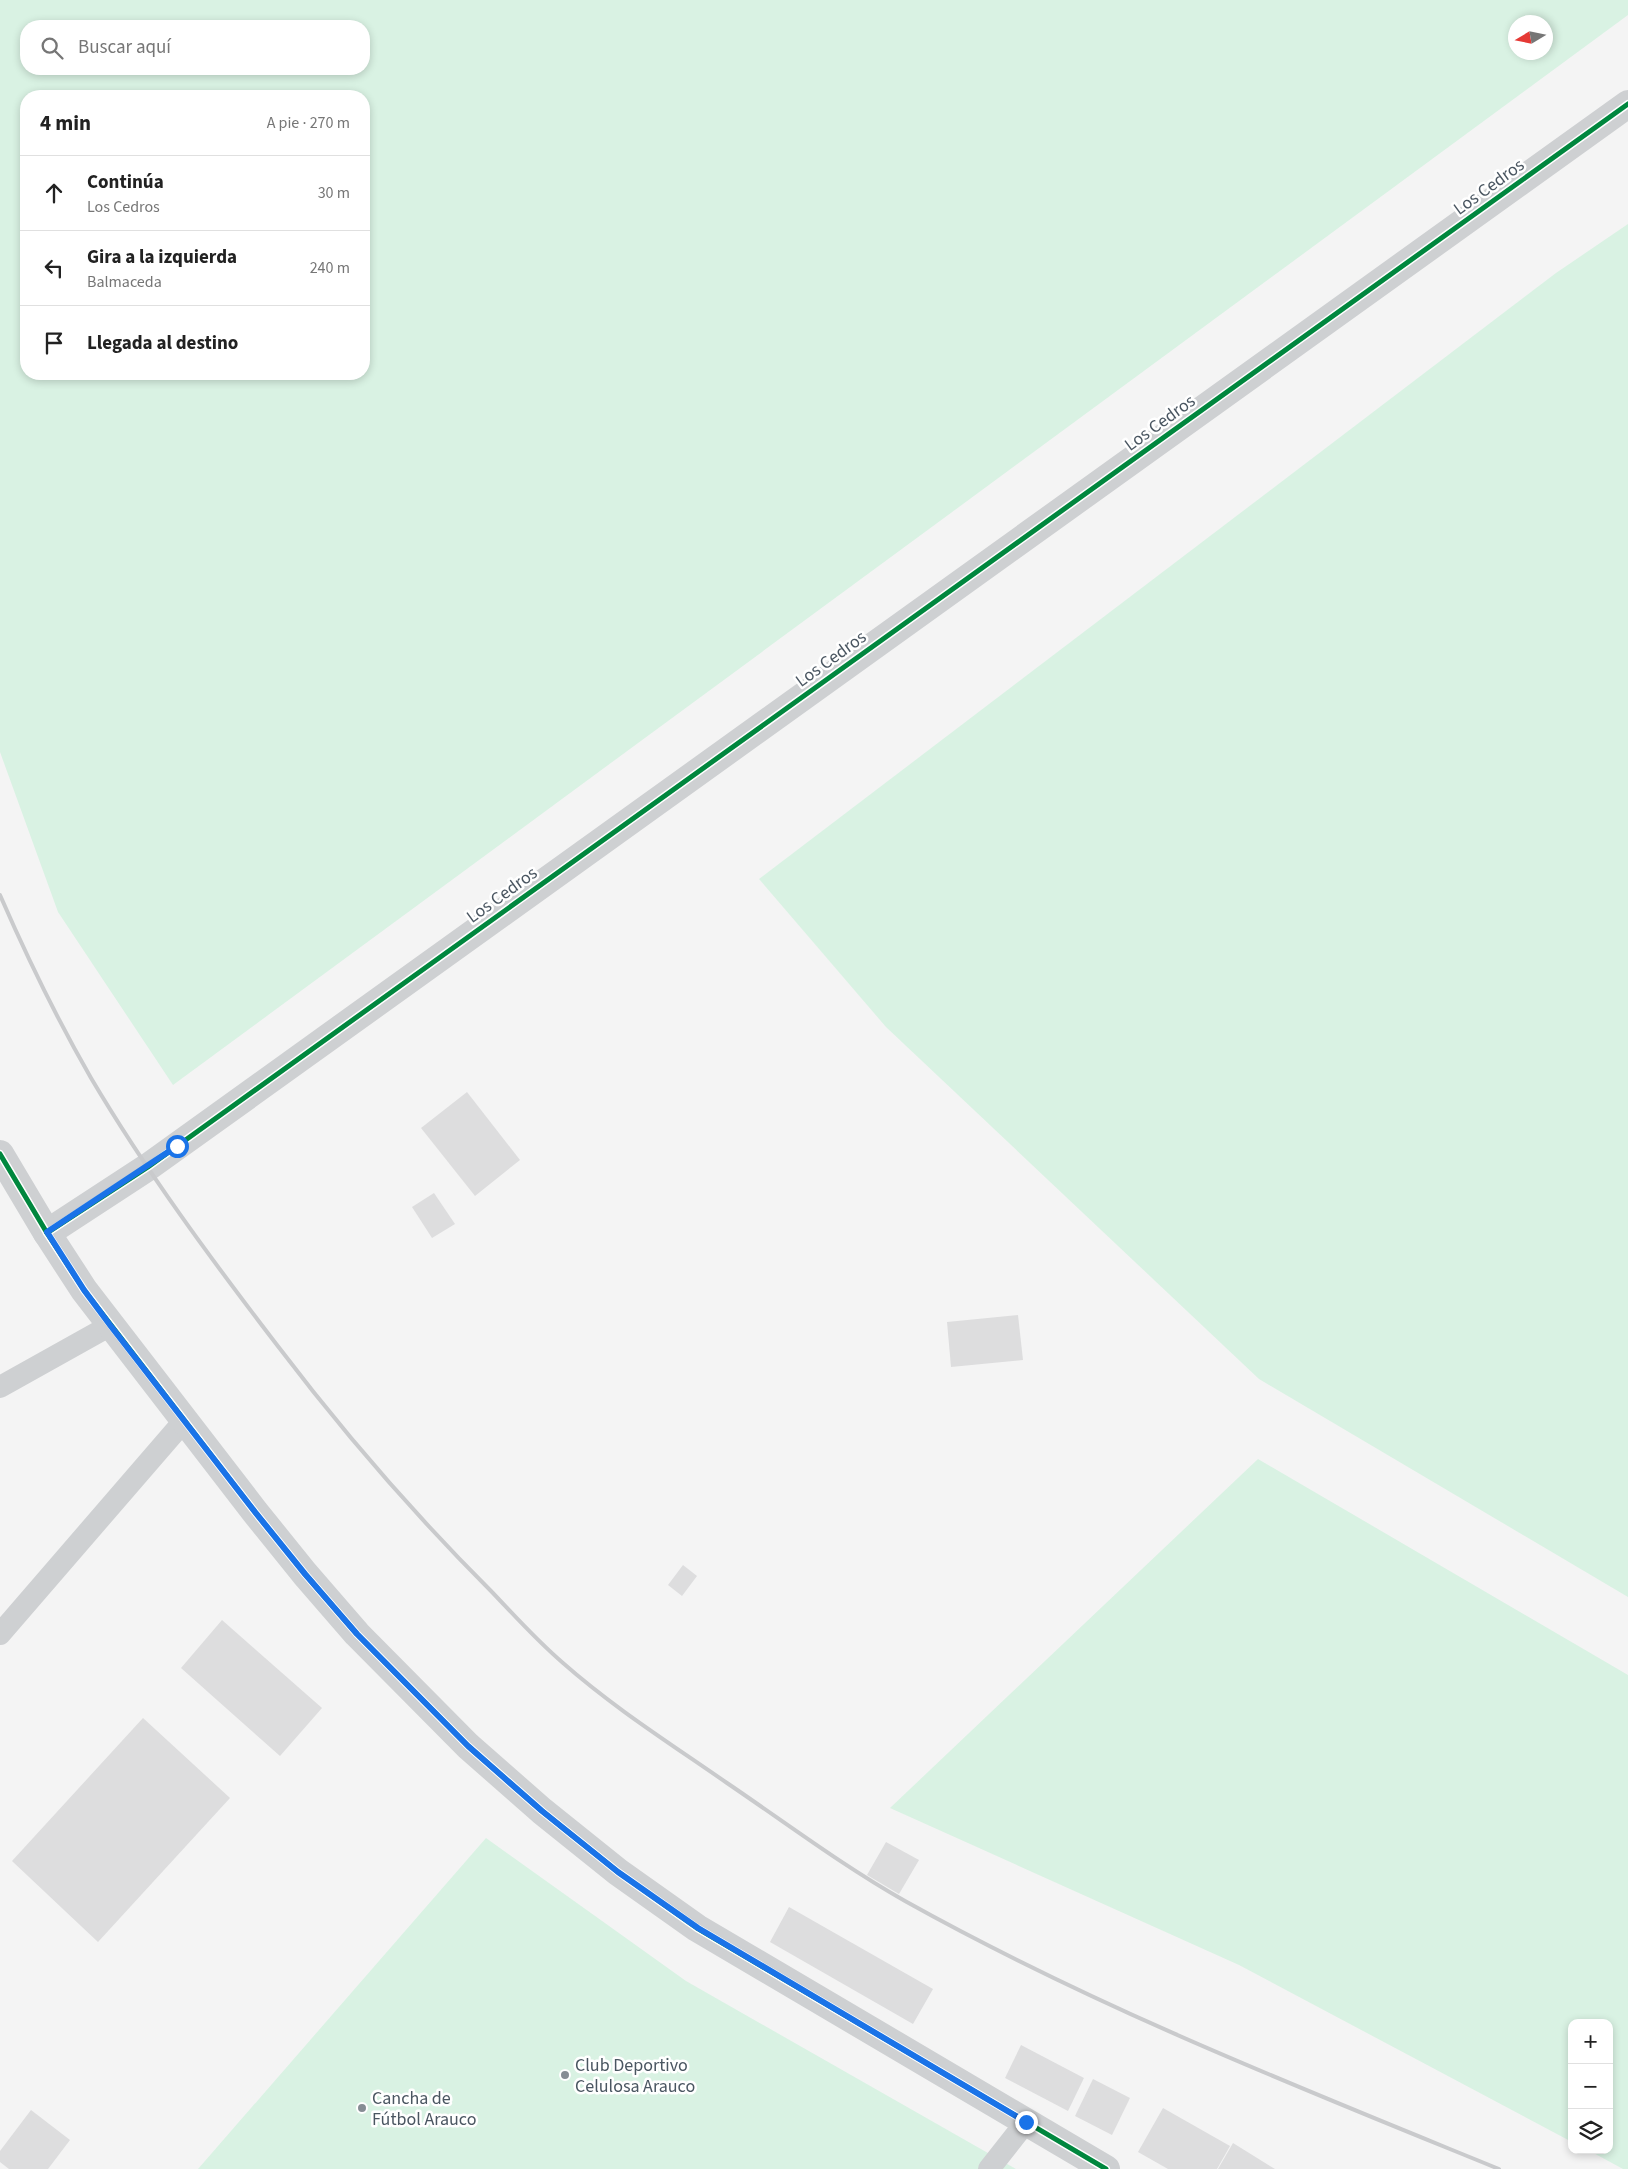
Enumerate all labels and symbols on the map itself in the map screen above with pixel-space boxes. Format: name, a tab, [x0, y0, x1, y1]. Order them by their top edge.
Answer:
north arrow	[1508, 15, 1553, 60]
street label: Los Cedros	[1449, 153, 1529, 221]
street label: Los Cedros	[1120, 389, 1200, 457]
street label: Los Cedros	[791, 625, 871, 693]
street label: Los Cedros	[462, 861, 542, 929]
route start	[166, 1135, 189, 1158]
place label: Club Deportivo Celulosa Arauco	[575, 2053, 695, 2099]
marker: Club Deportivo Celulosa Arauco	[559, 2069, 571, 2081]
place label: Cancha de Fútbol Arauco	[372, 2086, 476, 2132]
marker: Cancha de Fútbol Arauco	[356, 2102, 368, 2114]
route end	[1015, 2111, 1038, 2134]

